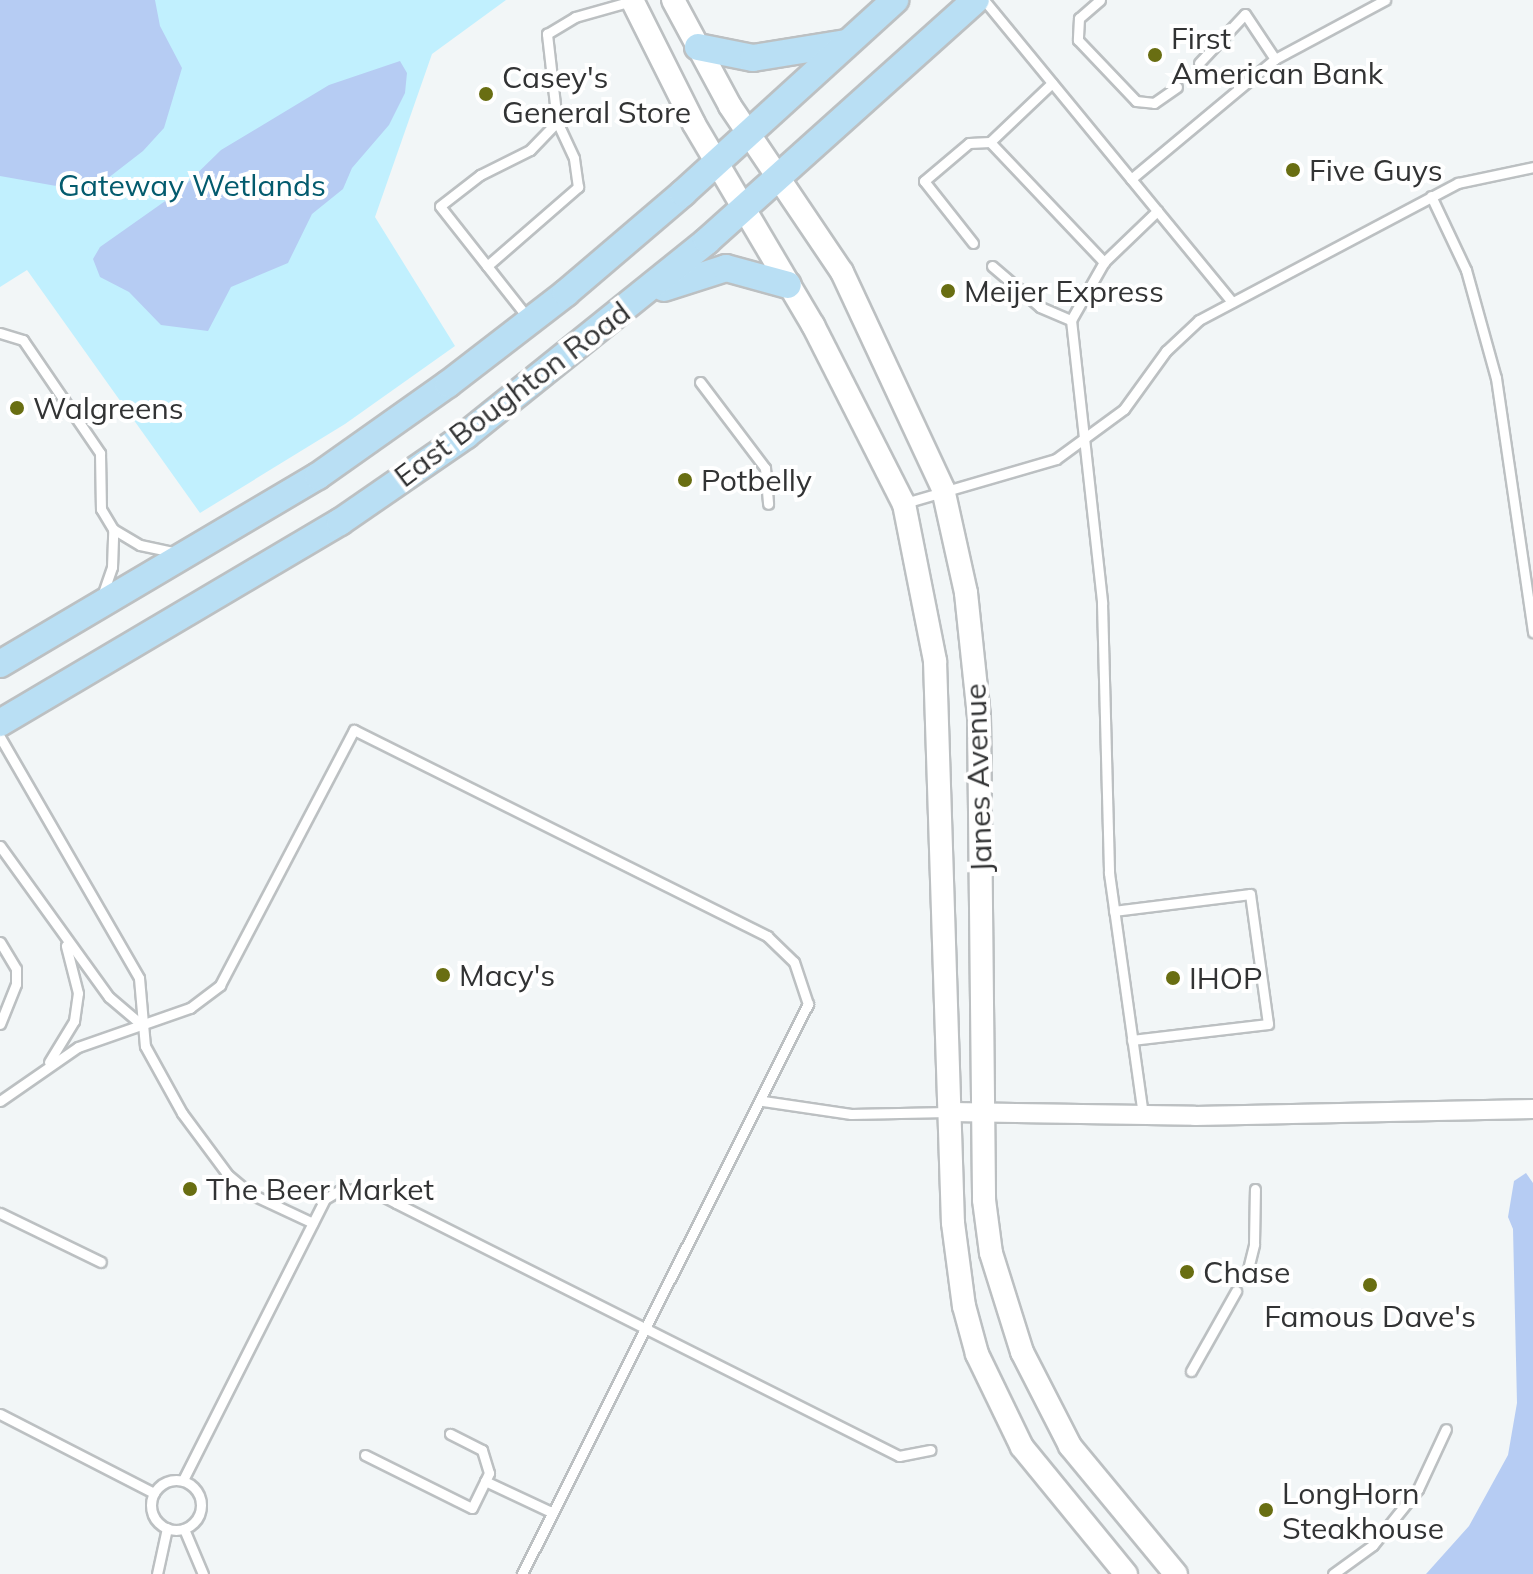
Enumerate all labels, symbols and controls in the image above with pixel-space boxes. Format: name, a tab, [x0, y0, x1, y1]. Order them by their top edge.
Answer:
place label: First American Bank	[1171, 20, 1383, 90]
marker: First American Bank	[1146, 46, 1164, 64]
place label: Casey's General Store	[502, 59, 691, 130]
marker: Casey's General Store	[477, 85, 495, 103]
place label: Five Guys	[1309, 152, 1443, 188]
marker: Five Guys	[1284, 161, 1302, 179]
park label: Gateway Wetlands	[58, 167, 326, 203]
place label: Meijer Express	[964, 273, 1164, 309]
marker: Meijer Express	[939, 282, 957, 300]
street label: East Boughton Road	[387, 294, 637, 494]
place label: Walgreens	[33, 390, 184, 426]
marker: Walgreens	[8, 399, 26, 417]
place label: Potbelly	[701, 462, 812, 498]
marker: Potbelly	[676, 471, 694, 489]
street label: Janes Avenue	[957, 683, 999, 873]
place label: Macy's	[459, 957, 555, 993]
place label: IHOP	[1189, 960, 1262, 996]
marker: Macy's	[434, 966, 452, 984]
marker: IHOP	[1164, 969, 1182, 987]
place label: The Beer Market	[206, 1171, 434, 1207]
marker: The Beer Market	[181, 1180, 199, 1198]
place label: Chase	[1203, 1254, 1290, 1290]
marker: Chase	[1178, 1263, 1196, 1281]
marker: Famous Dave's	[1361, 1276, 1379, 1294]
place label: Famous Dave's	[1264, 1298, 1476, 1334]
place label: LongHorn Steakhouse	[1282, 1475, 1444, 1546]
marker: LongHorn Steakhouse	[1257, 1501, 1275, 1519]

